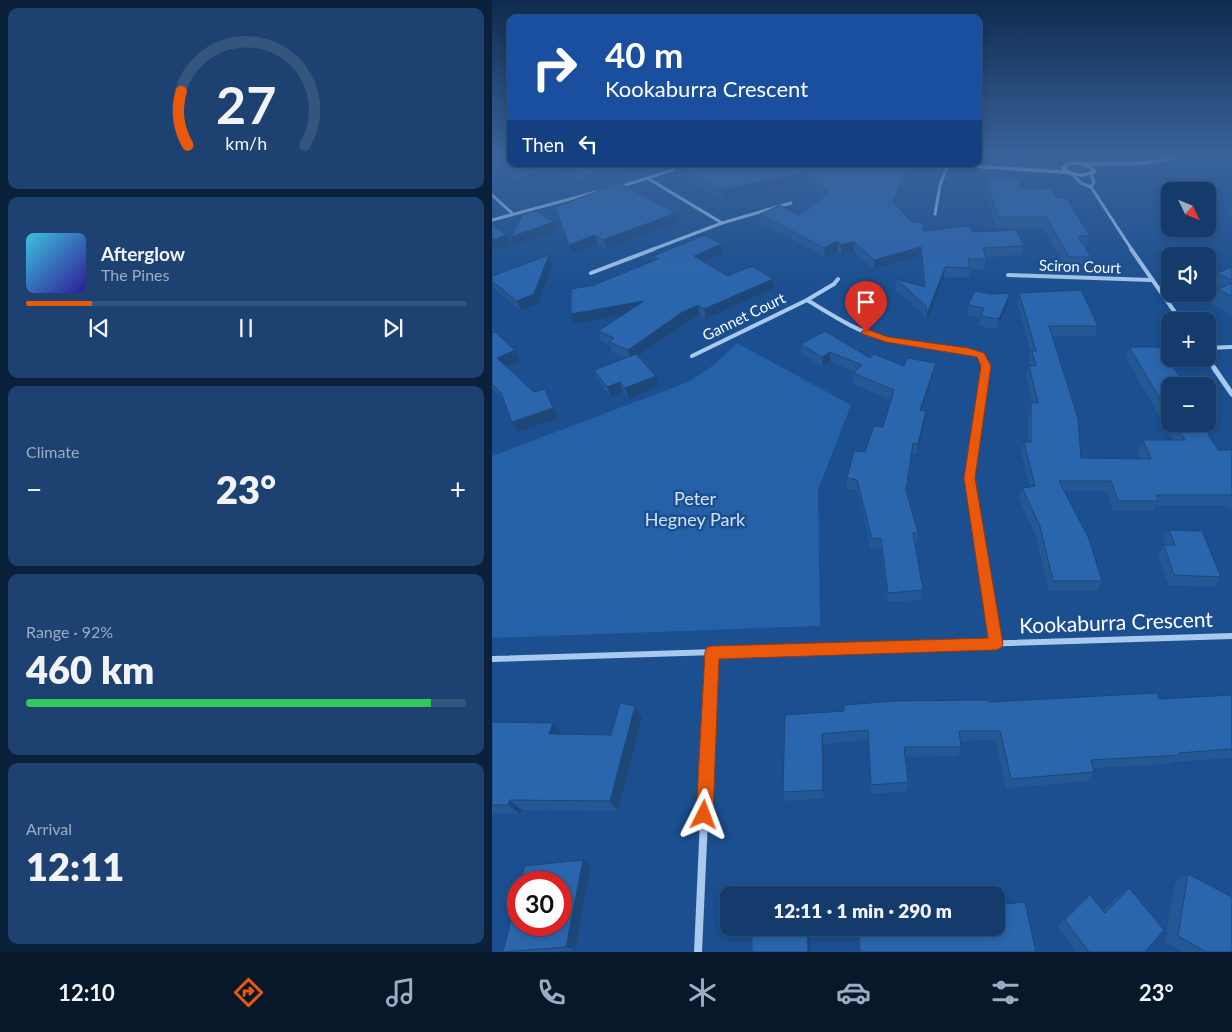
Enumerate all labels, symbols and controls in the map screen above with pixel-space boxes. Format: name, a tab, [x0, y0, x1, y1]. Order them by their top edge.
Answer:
text: 40 m	[605, 33, 683, 75]
icon: right	[522, 35, 587, 100]
text: 27	[216, 73, 276, 135]
text: Kookaburra Crescent	[605, 75, 808, 102]
icon: left	[574, 130, 602, 158]
text: km/h	[225, 132, 267, 154]
text: Then	[522, 133, 564, 156]
north arrow	[1161, 182, 1216, 238]
map controls	[1161, 182, 1216, 432]
text: Afterglow	[101, 242, 185, 265]
button: sound	[1161, 247, 1216, 302]
street label: Sciron Court	[1039, 256, 1122, 276]
text: The Pines	[101, 265, 170, 284]
pin	[845, 281, 887, 332]
street label: Gannet Court	[699, 288, 788, 344]
icon: arrive	[852, 288, 880, 316]
button: +	[1161, 312, 1216, 367]
icon: previous	[85, 314, 113, 342]
icon: pause	[232, 314, 260, 342]
icon: next	[379, 314, 407, 342]
button: −	[1161, 377, 1216, 432]
text: Climate	[26, 442, 79, 461]
text: 23°	[216, 466, 276, 512]
text: −	[26, 472, 42, 506]
text: +	[450, 472, 466, 506]
park label: Peter Hegney Park	[645, 487, 746, 530]
street label: Kookaburra Crescent	[1019, 606, 1214, 637]
text: Range · 92%	[26, 622, 113, 641]
text: 460 km	[26, 646, 154, 692]
position arrow	[677, 788, 729, 840]
text: Arrival	[26, 819, 72, 838]
text: 12:11	[26, 843, 124, 889]
speed limit sign: 30	[507, 871, 572, 936]
text: 12:11 · 1 min · 290 m	[773, 899, 952, 922]
icon: directions	[231, 975, 266, 1010]
icon: music	[383, 975, 418, 1010]
icon: phone	[534, 975, 569, 1010]
icon: climate	[685, 975, 720, 1010]
icon: car	[836, 975, 871, 1010]
icon: filters	[988, 975, 1023, 1010]
text: 12:10	[58, 979, 115, 1006]
text: 23°	[1139, 979, 1174, 1006]

